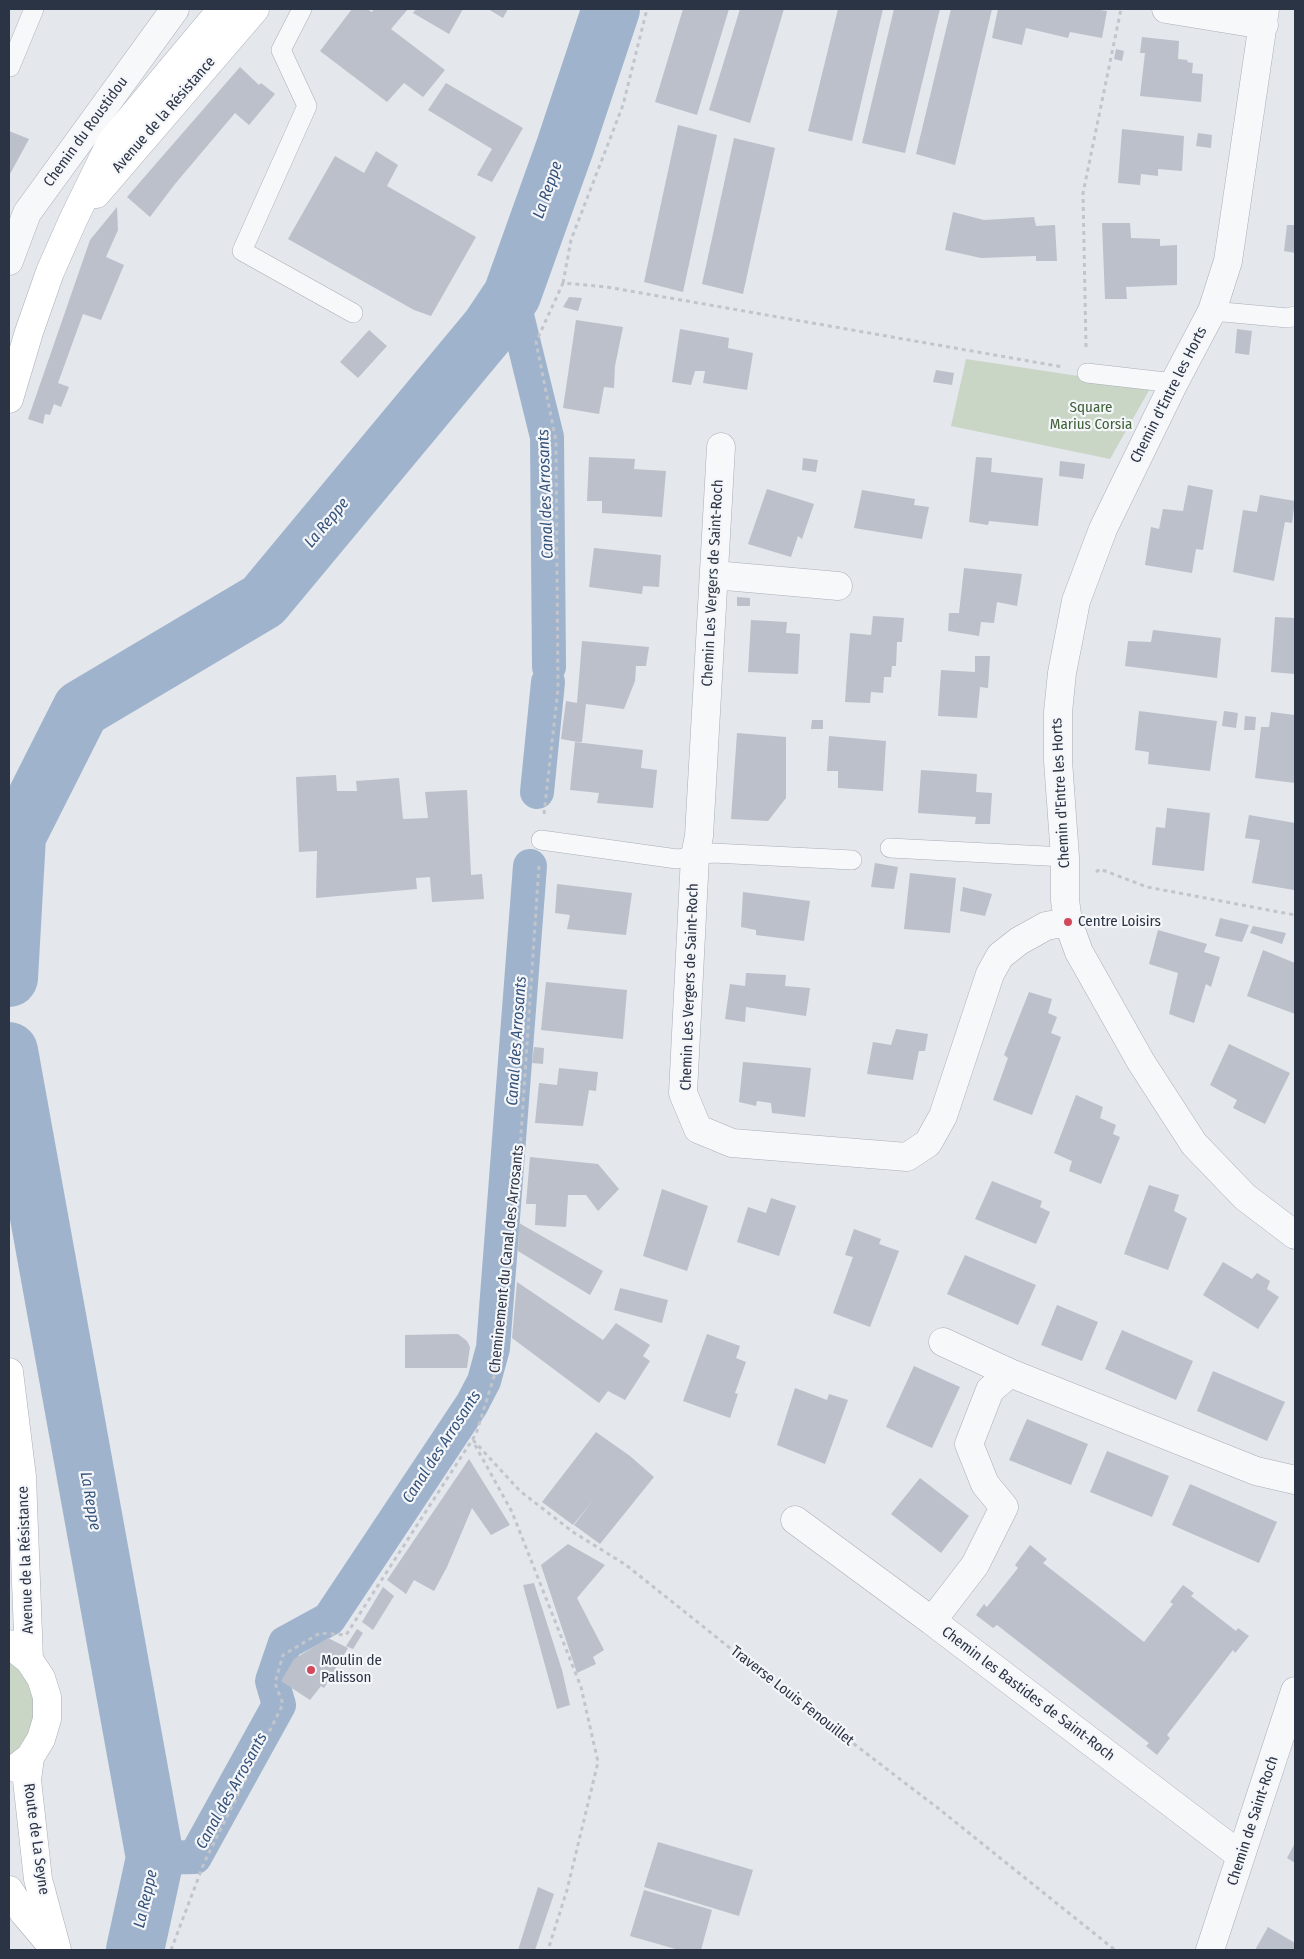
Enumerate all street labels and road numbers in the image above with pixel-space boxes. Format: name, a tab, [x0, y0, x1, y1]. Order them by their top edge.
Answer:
street label: Avenue de la Résistance	[109, 53, 219, 177]
street label: Chemin du Roustidou	[40, 74, 132, 190]
street label: Chemin d'Entre les Horts	[1127, 324, 1211, 466]
street label: Chemin Les Vergers de Saint-Roch	[699, 479, 727, 687]
street label: Chemin d'Entre les Horts	[1048, 717, 1074, 869]
street label: Chemin Les Vergers de Saint-Roch	[677, 883, 703, 1091]
street label: Cheminement du Canal des Arrosants	[486, 1144, 528, 1374]
street label: Avenue de la Résistance	[14, 1486, 38, 1634]
street label: Chemin les Bastides de Saint-Roch	[938, 1623, 1118, 1765]
street label: Traverse Louis Fenouillet	[727, 1642, 857, 1750]
street label: Chemin de Saint-Roch	[1224, 1754, 1282, 1888]
street label: Route de La Seyne	[19, 1782, 53, 1896]

